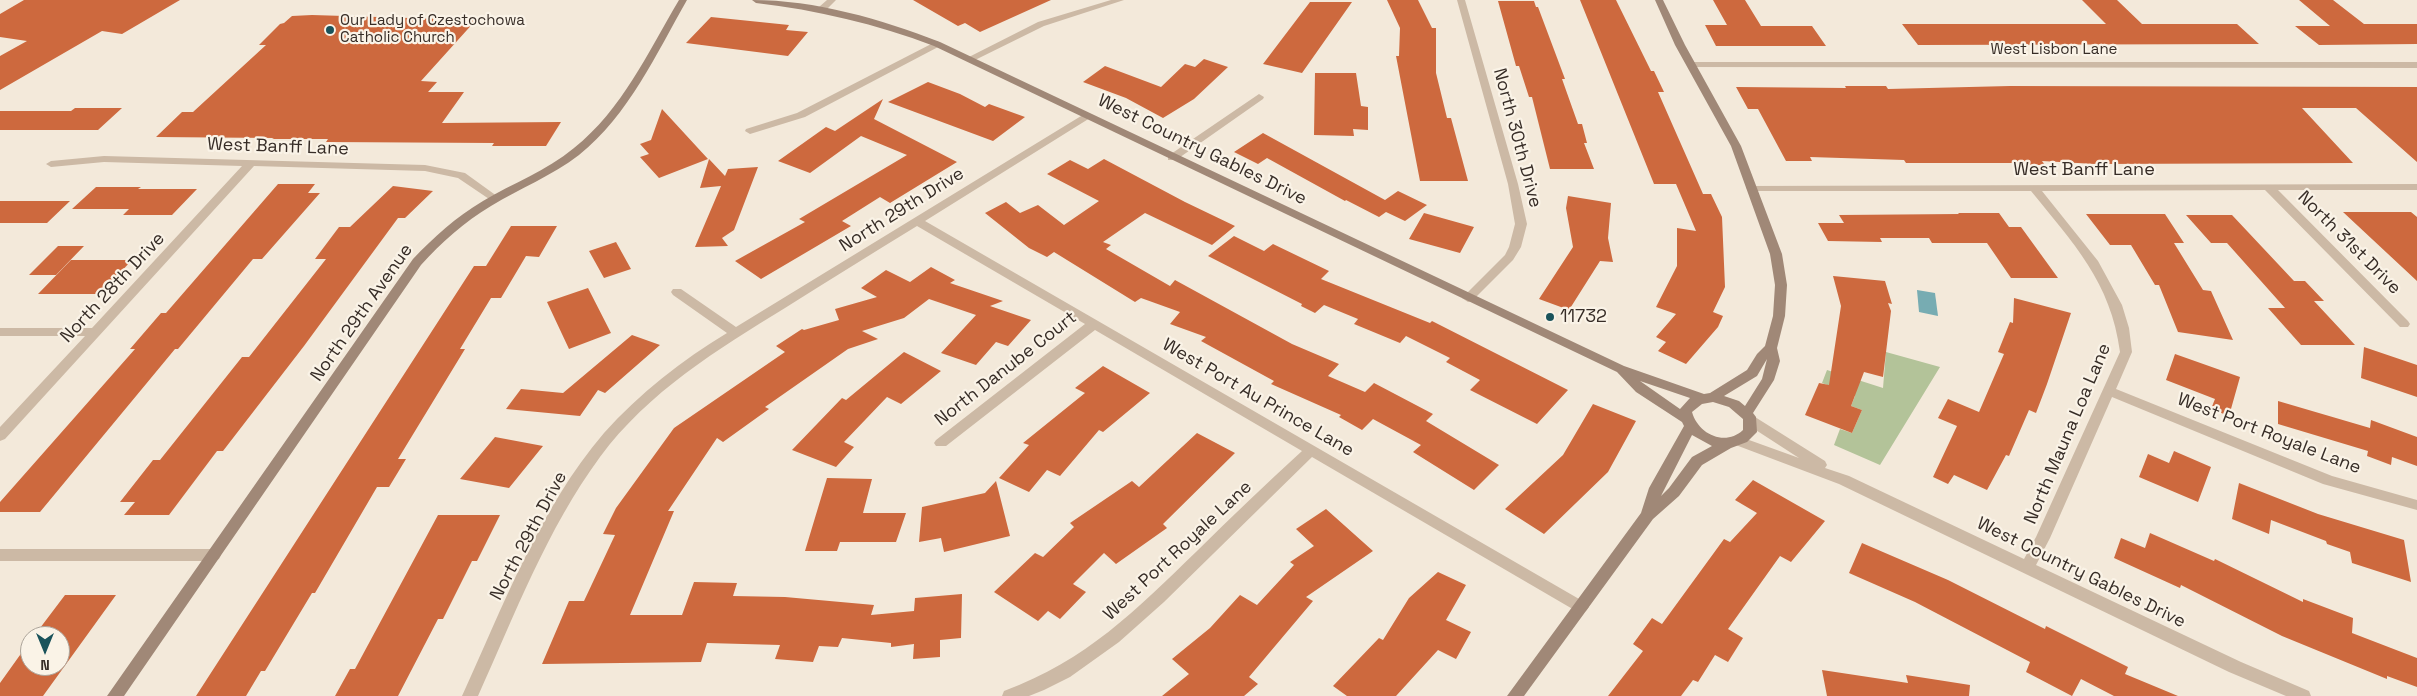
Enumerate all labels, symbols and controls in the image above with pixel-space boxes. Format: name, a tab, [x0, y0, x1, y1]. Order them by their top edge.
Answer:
place label: Our Lady of Czestochowa Catholic Church	[340, 12, 525, 47]
marker: Our Lady of Czestochowa Catholic Church	[324, 24, 336, 36]
street label: West Lisbon Lane	[1991, 41, 2117, 59]
street label: North 30th Drive	[1488, 66, 1546, 210]
street label: West Country Gables Drive	[1094, 90, 1310, 210]
street label: West Banff Lane	[207, 134, 349, 160]
street label: West Banff Lane	[2013, 159, 2155, 181]
street label: North 29th Drive	[836, 163, 968, 257]
street label: North 31st Drive	[2293, 187, 2405, 299]
street label: North 28th Drive	[56, 228, 170, 348]
street label: North 29th Avenue	[306, 240, 418, 386]
place label: 11732	[1560, 306, 1607, 328]
street label: North Danube Court	[931, 307, 1081, 431]
marker: 11732	[1544, 311, 1556, 323]
street label: West Port Au Prince Lane	[1158, 334, 1358, 462]
street label: North Mauna Loa Lane	[2020, 340, 2116, 528]
street label: West Port Royale Lane	[2174, 389, 2364, 479]
street label: North 29th Drive	[486, 468, 572, 604]
street label: West Port Royale Lane	[1099, 477, 1257, 625]
street label: West Country Gables Drive	[1973, 513, 2189, 633]
north arrow	[20, 626, 70, 676]
text: N	[40, 656, 50, 674]

